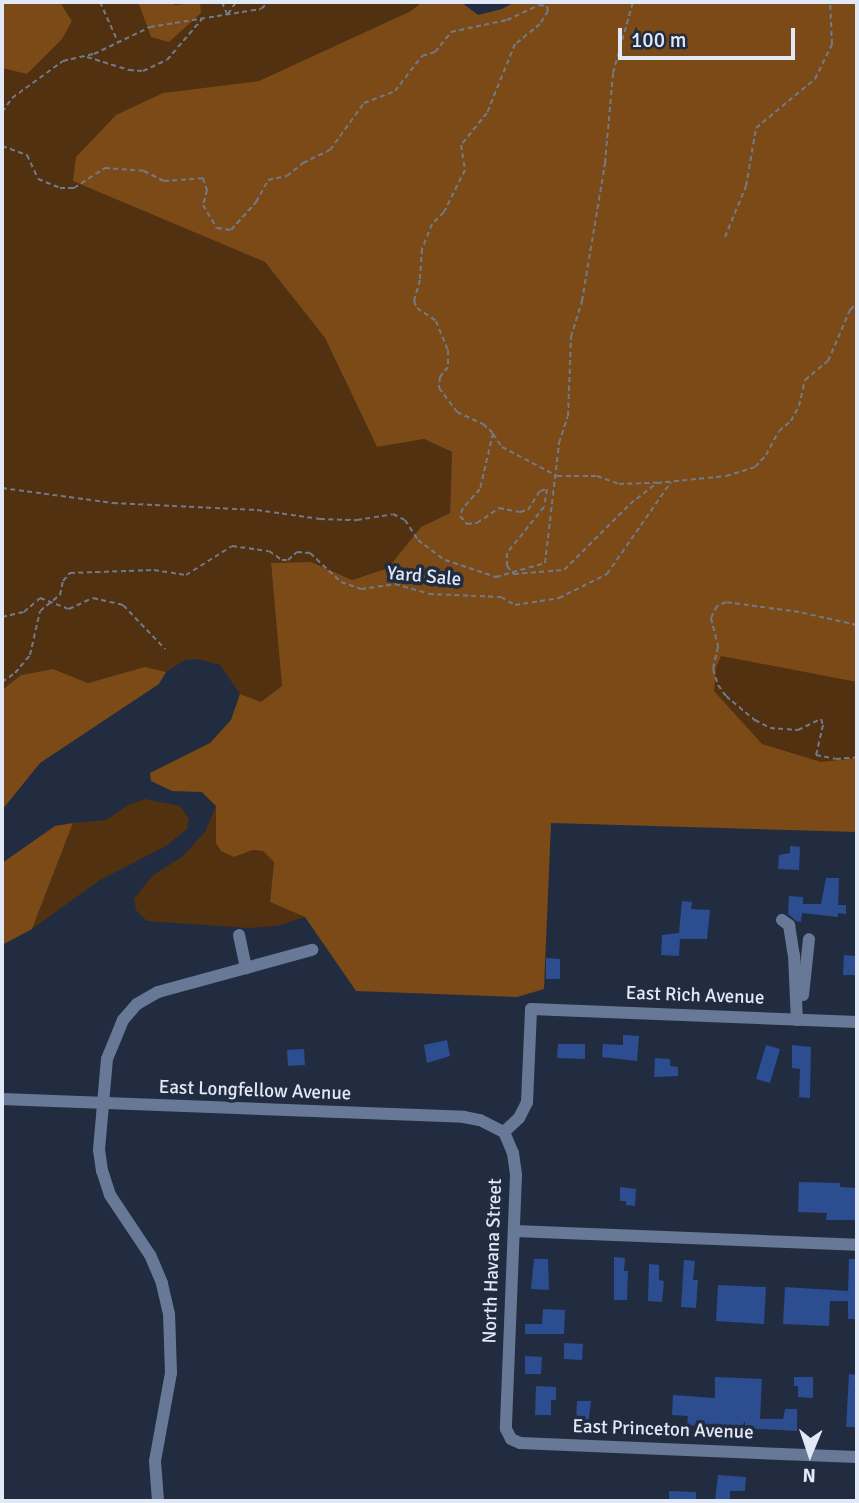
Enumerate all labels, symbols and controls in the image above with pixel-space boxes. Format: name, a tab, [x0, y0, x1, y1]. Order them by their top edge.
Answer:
scale bar	[621, 14, 798, 58]
text: 100 m	[631, 27, 686, 53]
street label: Yard Sale	[386, 562, 462, 592]
street label: East Rich Avenue	[625, 982, 765, 1010]
street label: East Longfellow Avenue	[158, 1076, 352, 1106]
street label: North Havana Street	[479, 1178, 507, 1344]
street label: East Princeton Avenue	[572, 1415, 754, 1445]
north arrow	[775, 1419, 845, 1489]
text: N	[802, 1463, 816, 1487]

